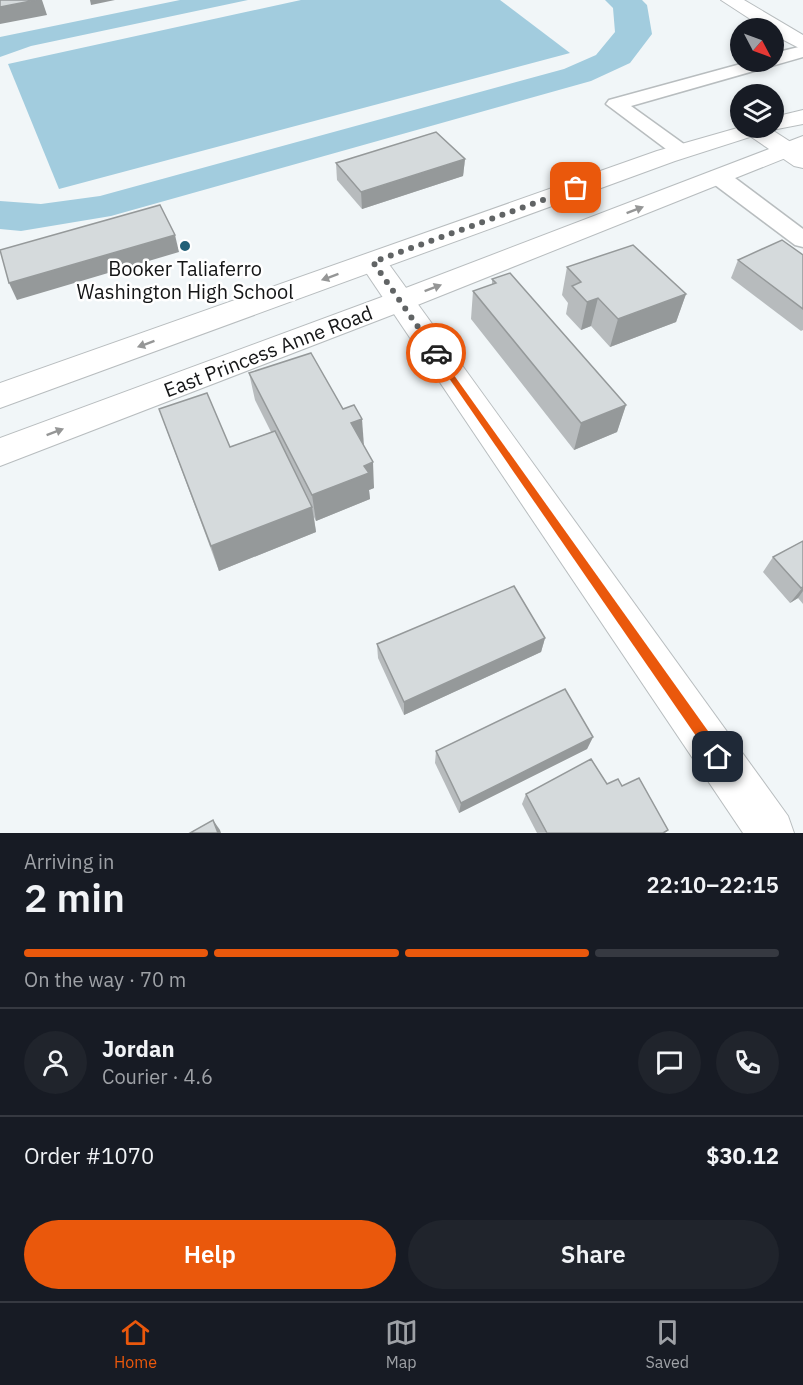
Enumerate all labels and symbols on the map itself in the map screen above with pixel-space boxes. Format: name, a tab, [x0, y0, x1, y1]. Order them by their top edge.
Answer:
north arrow	[730, 18, 784, 72]
pin	[550, 162, 601, 213]
one-way arrow	[626, 205, 644, 214]
marker: Booker Taliaferro Washington High School	[178, 239, 192, 253]
place label: Booker Taliaferro Washington High School	[76, 255, 294, 305]
one-way arrow	[320, 273, 338, 283]
one-way arrow	[425, 283, 443, 293]
street label: East Princess Anne Road	[160, 299, 376, 403]
courier	[406, 323, 466, 383]
one-way arrow	[137, 339, 155, 349]
one-way arrow	[46, 426, 64, 436]
pin	[692, 731, 743, 782]

